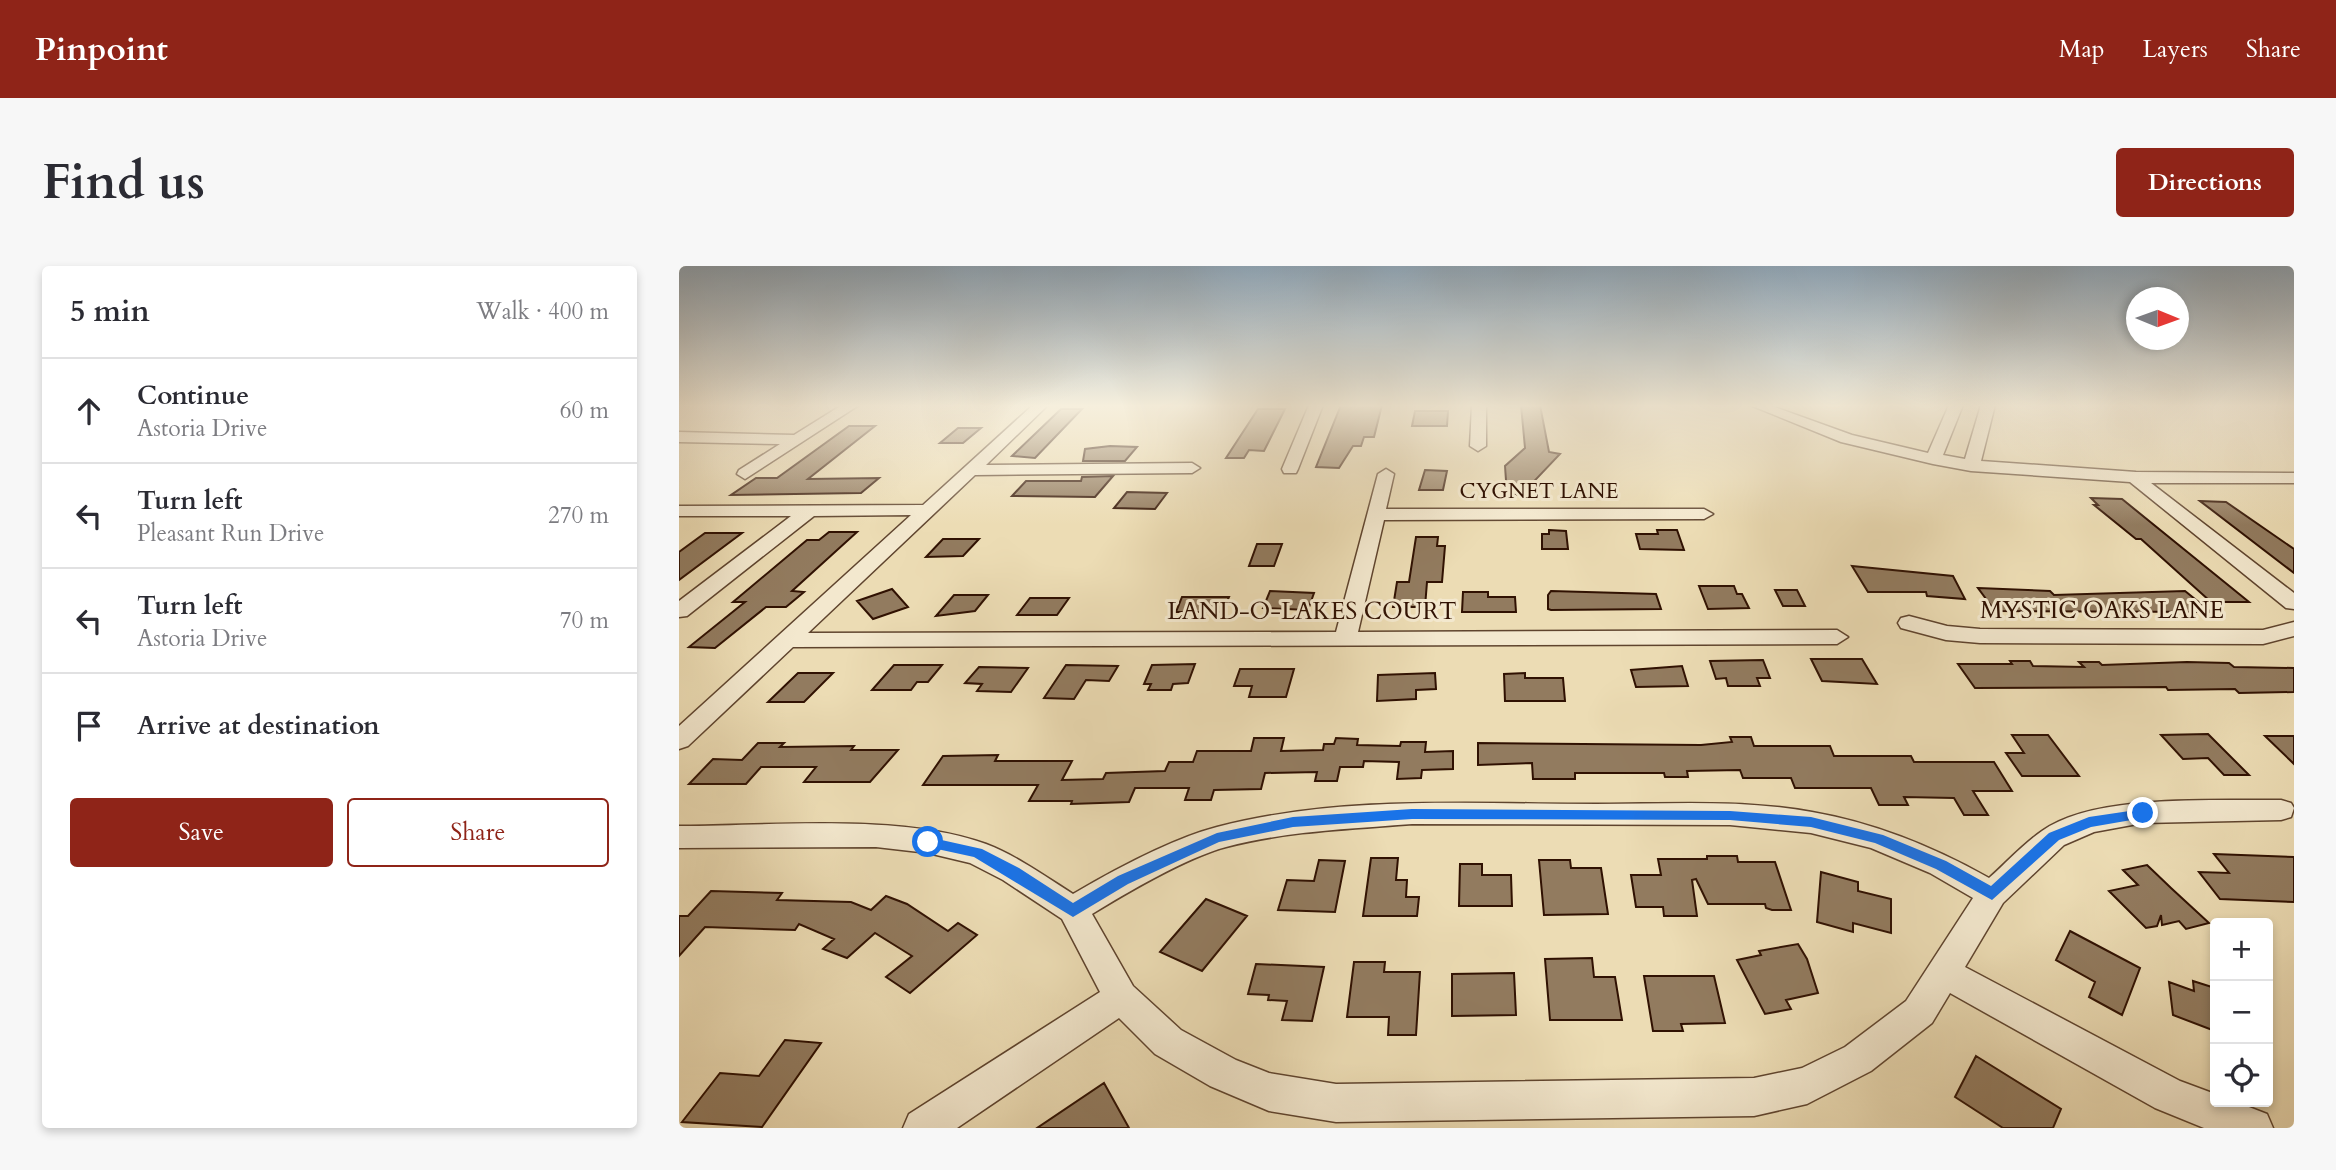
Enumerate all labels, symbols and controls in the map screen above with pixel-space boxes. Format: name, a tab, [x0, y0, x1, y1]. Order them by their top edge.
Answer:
text: Pinpoint	[35, 27, 168, 72]
text: Map	[2059, 33, 2105, 66]
text: Layers	[2143, 33, 2208, 66]
text: Share	[2246, 33, 2301, 66]
button: Directions	[2116, 148, 2294, 217]
text: Find us	[42, 149, 205, 216]
north arrow	[2126, 287, 2189, 350]
text: 5 min	[70, 291, 150, 332]
text: Walk · 400 m	[476, 296, 609, 327]
text: Continue	[137, 378, 249, 413]
icon: ahead	[70, 392, 108, 430]
text: 60 m	[560, 395, 609, 426]
text: Astoria Drive	[137, 413, 267, 444]
street label: CYGNET LANE	[1460, 477, 1618, 506]
text: Turn left	[137, 483, 242, 518]
icon: left	[70, 497, 108, 535]
text: 270 m	[548, 500, 609, 531]
text: Pleasant Run Drive	[137, 518, 324, 549]
text: Turn left	[137, 588, 242, 623]
street label: MYSTIC OAKS LANE	[1980, 594, 2224, 627]
street label: LAND-O-LAKES COURT	[1167, 595, 1457, 628]
icon: left	[70, 602, 108, 640]
text: 70 m	[560, 605, 609, 636]
text: Astoria Drive	[137, 623, 267, 654]
icon: arrive	[70, 707, 108, 745]
text: Arrive at destination	[137, 708, 380, 743]
route end	[2127, 797, 2158, 828]
button: Save	[70, 798, 333, 867]
button: Share	[347, 798, 609, 867]
route start	[912, 826, 943, 857]
map controls	[2210, 918, 2273, 1107]
button: +	[2210, 918, 2273, 981]
button: −	[2210, 981, 2273, 1044]
button: locate	[2210, 1044, 2273, 1107]

